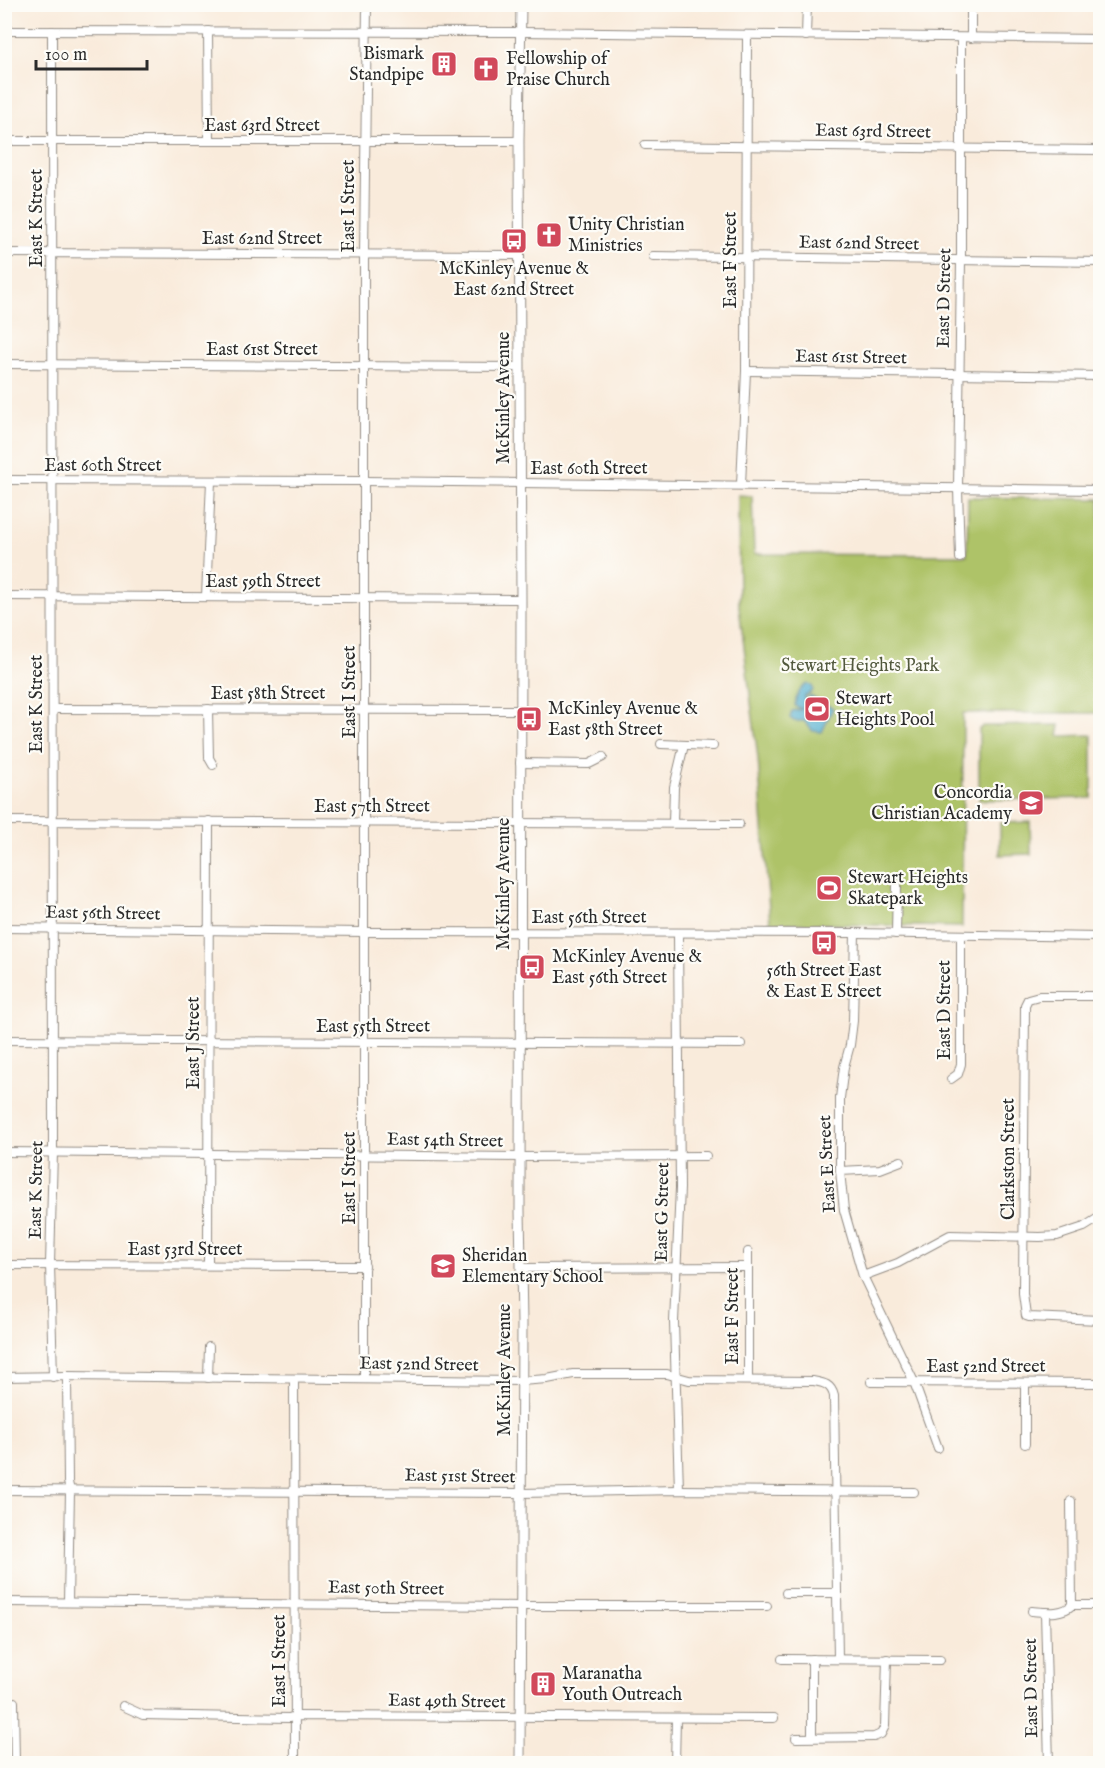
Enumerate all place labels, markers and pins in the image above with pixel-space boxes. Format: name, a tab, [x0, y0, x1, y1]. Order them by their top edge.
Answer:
place label: Bismark Standpipe	[349, 43, 424, 87]
place label: Fellowship of Praise Church	[506, 48, 611, 92]
building icon: Bismark Standpipe	[429, 49, 459, 79]
church icon: Fellowship of Praise Church	[471, 54, 501, 84]
place label: Unity Christian Ministries	[568, 214, 685, 258]
church icon: Unity Christian Ministries	[534, 220, 564, 250]
bus stop icon: McKinley Avenue & East 62nd Street	[499, 226, 529, 256]
place label: McKinley Avenue & East 62nd Street	[439, 258, 589, 302]
place label: Stewart Heights Pool	[836, 688, 934, 732]
sports icon: Stewart Heights Pool	[802, 694, 832, 724]
place label: McKinley Avenue & East 58th Street	[548, 698, 698, 742]
bus stop icon: McKinley Avenue & East 58th Street	[514, 704, 544, 734]
place label: Concordia Christian Academy	[871, 782, 1012, 826]
school or university icon: Concordia Christian Academy	[1016, 788, 1046, 818]
place label: Stewart Heights Skatepark	[848, 867, 968, 911]
sports icon: Stewart Heights Skatepark	[814, 873, 844, 903]
bus stop icon: 56th Street East & East E Street	[809, 928, 839, 958]
place label: McKinley Avenue & East 56th Street	[552, 946, 702, 990]
bus stop icon: McKinley Avenue & East 56th Street	[517, 952, 547, 982]
place label: 56th Street East & East E Street	[766, 960, 882, 1004]
place label: Sheridan Elementary School	[462, 1245, 603, 1289]
school or university icon: Sheridan Elementary School	[428, 1251, 458, 1281]
place label: Maranatha Youth Outreach	[562, 1663, 683, 1707]
building icon: Maranatha Youth Outreach	[528, 1669, 558, 1699]

